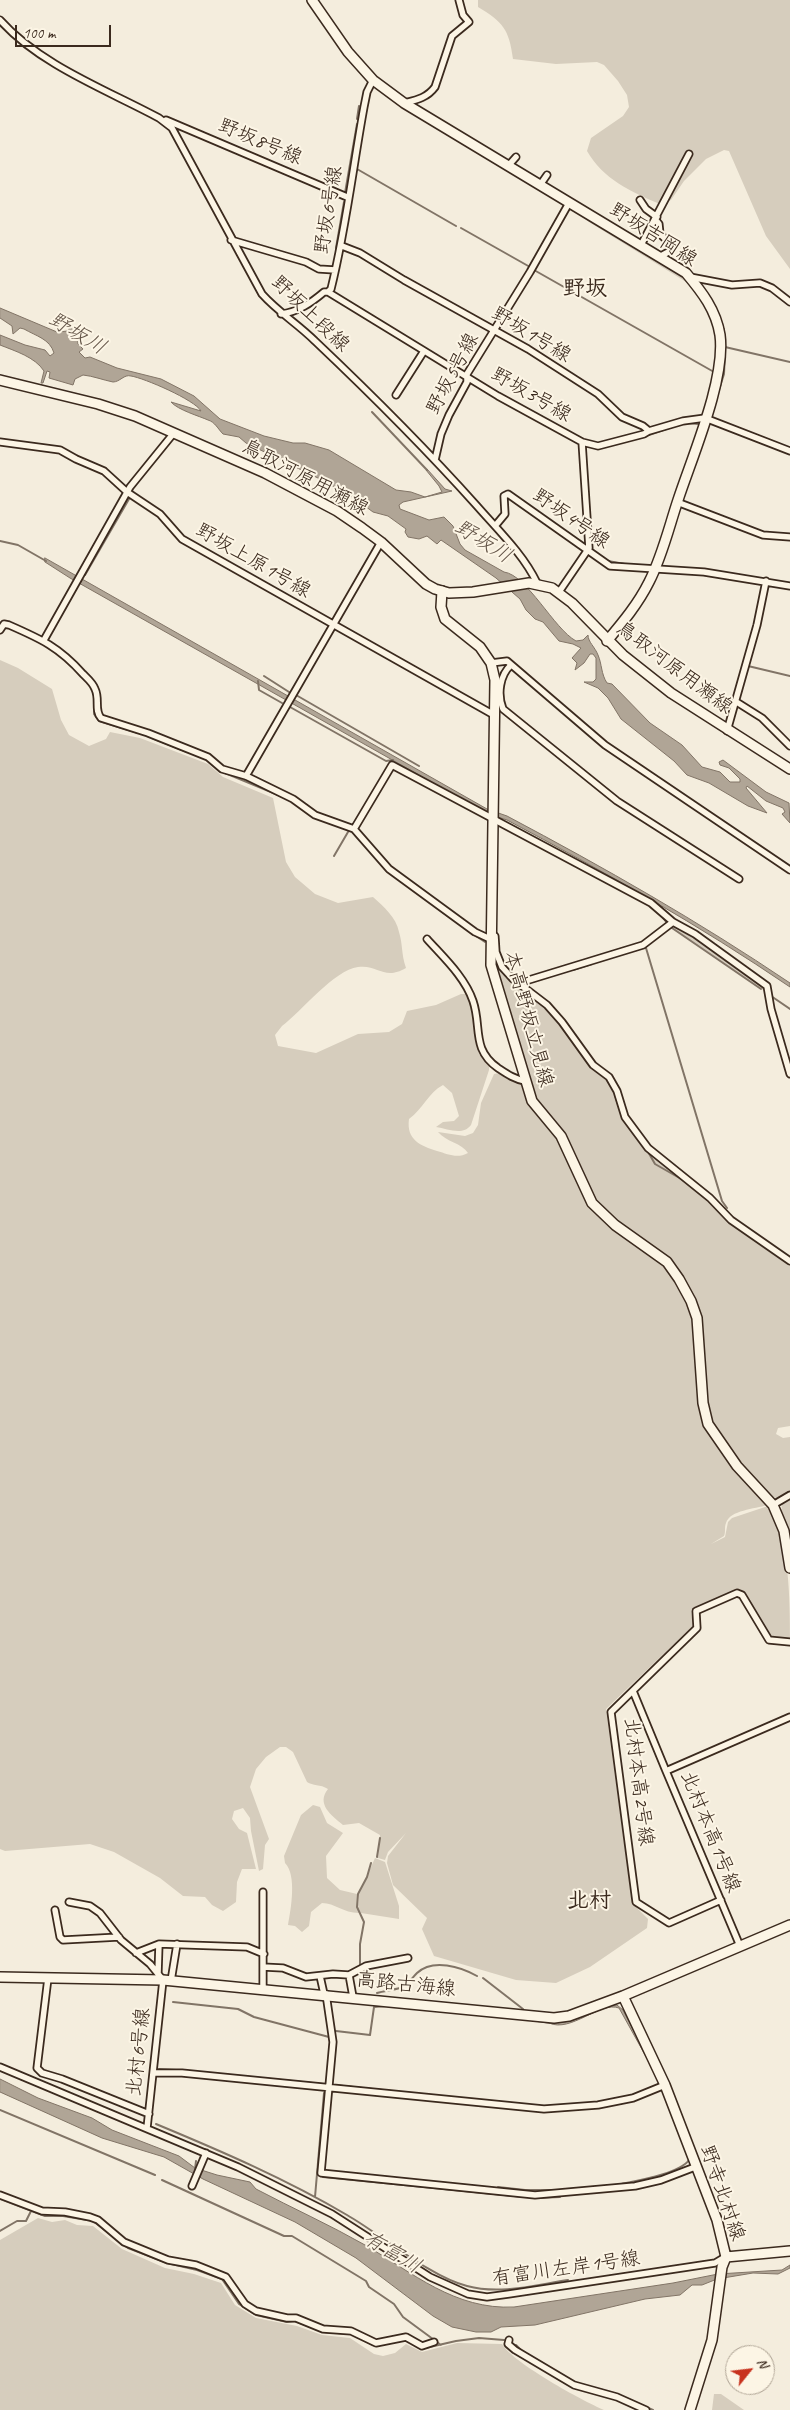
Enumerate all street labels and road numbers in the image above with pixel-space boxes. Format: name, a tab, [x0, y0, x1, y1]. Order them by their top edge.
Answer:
street label: 野坂8号線	[214, 114, 306, 170]
street label: 野坂6号線	[310, 164, 348, 256]
street label: 野坂吉岡線	[605, 198, 701, 272]
street label: 野坂上段線	[266, 271, 354, 357]
street label: 野坂1号線	[487, 302, 575, 368]
street label: 野坂5号線	[422, 329, 484, 419]
street label: 野坂3号線	[486, 362, 576, 428]
street label: 鳥取河原用瀬線	[238, 435, 372, 521]
street label: 野坂4号線	[528, 484, 614, 554]
street label: 野坂上原1号線	[191, 518, 315, 604]
street label: 鳥取河原用瀬線	[611, 616, 737, 720]
street label: 本高野坂立見線	[498, 948, 558, 1090]
street label: 北村本高2号線	[618, 1717, 658, 1847]
street label: 北村本高1号線	[675, 1768, 745, 1896]
street label: 高路古海線	[355, 1968, 457, 2002]
street label: 北村6号線	[122, 2006, 156, 2098]
street label: 野寺北村線	[694, 2142, 750, 2244]
street label: 有富川左岸1号線	[491, 2247, 641, 2291]

